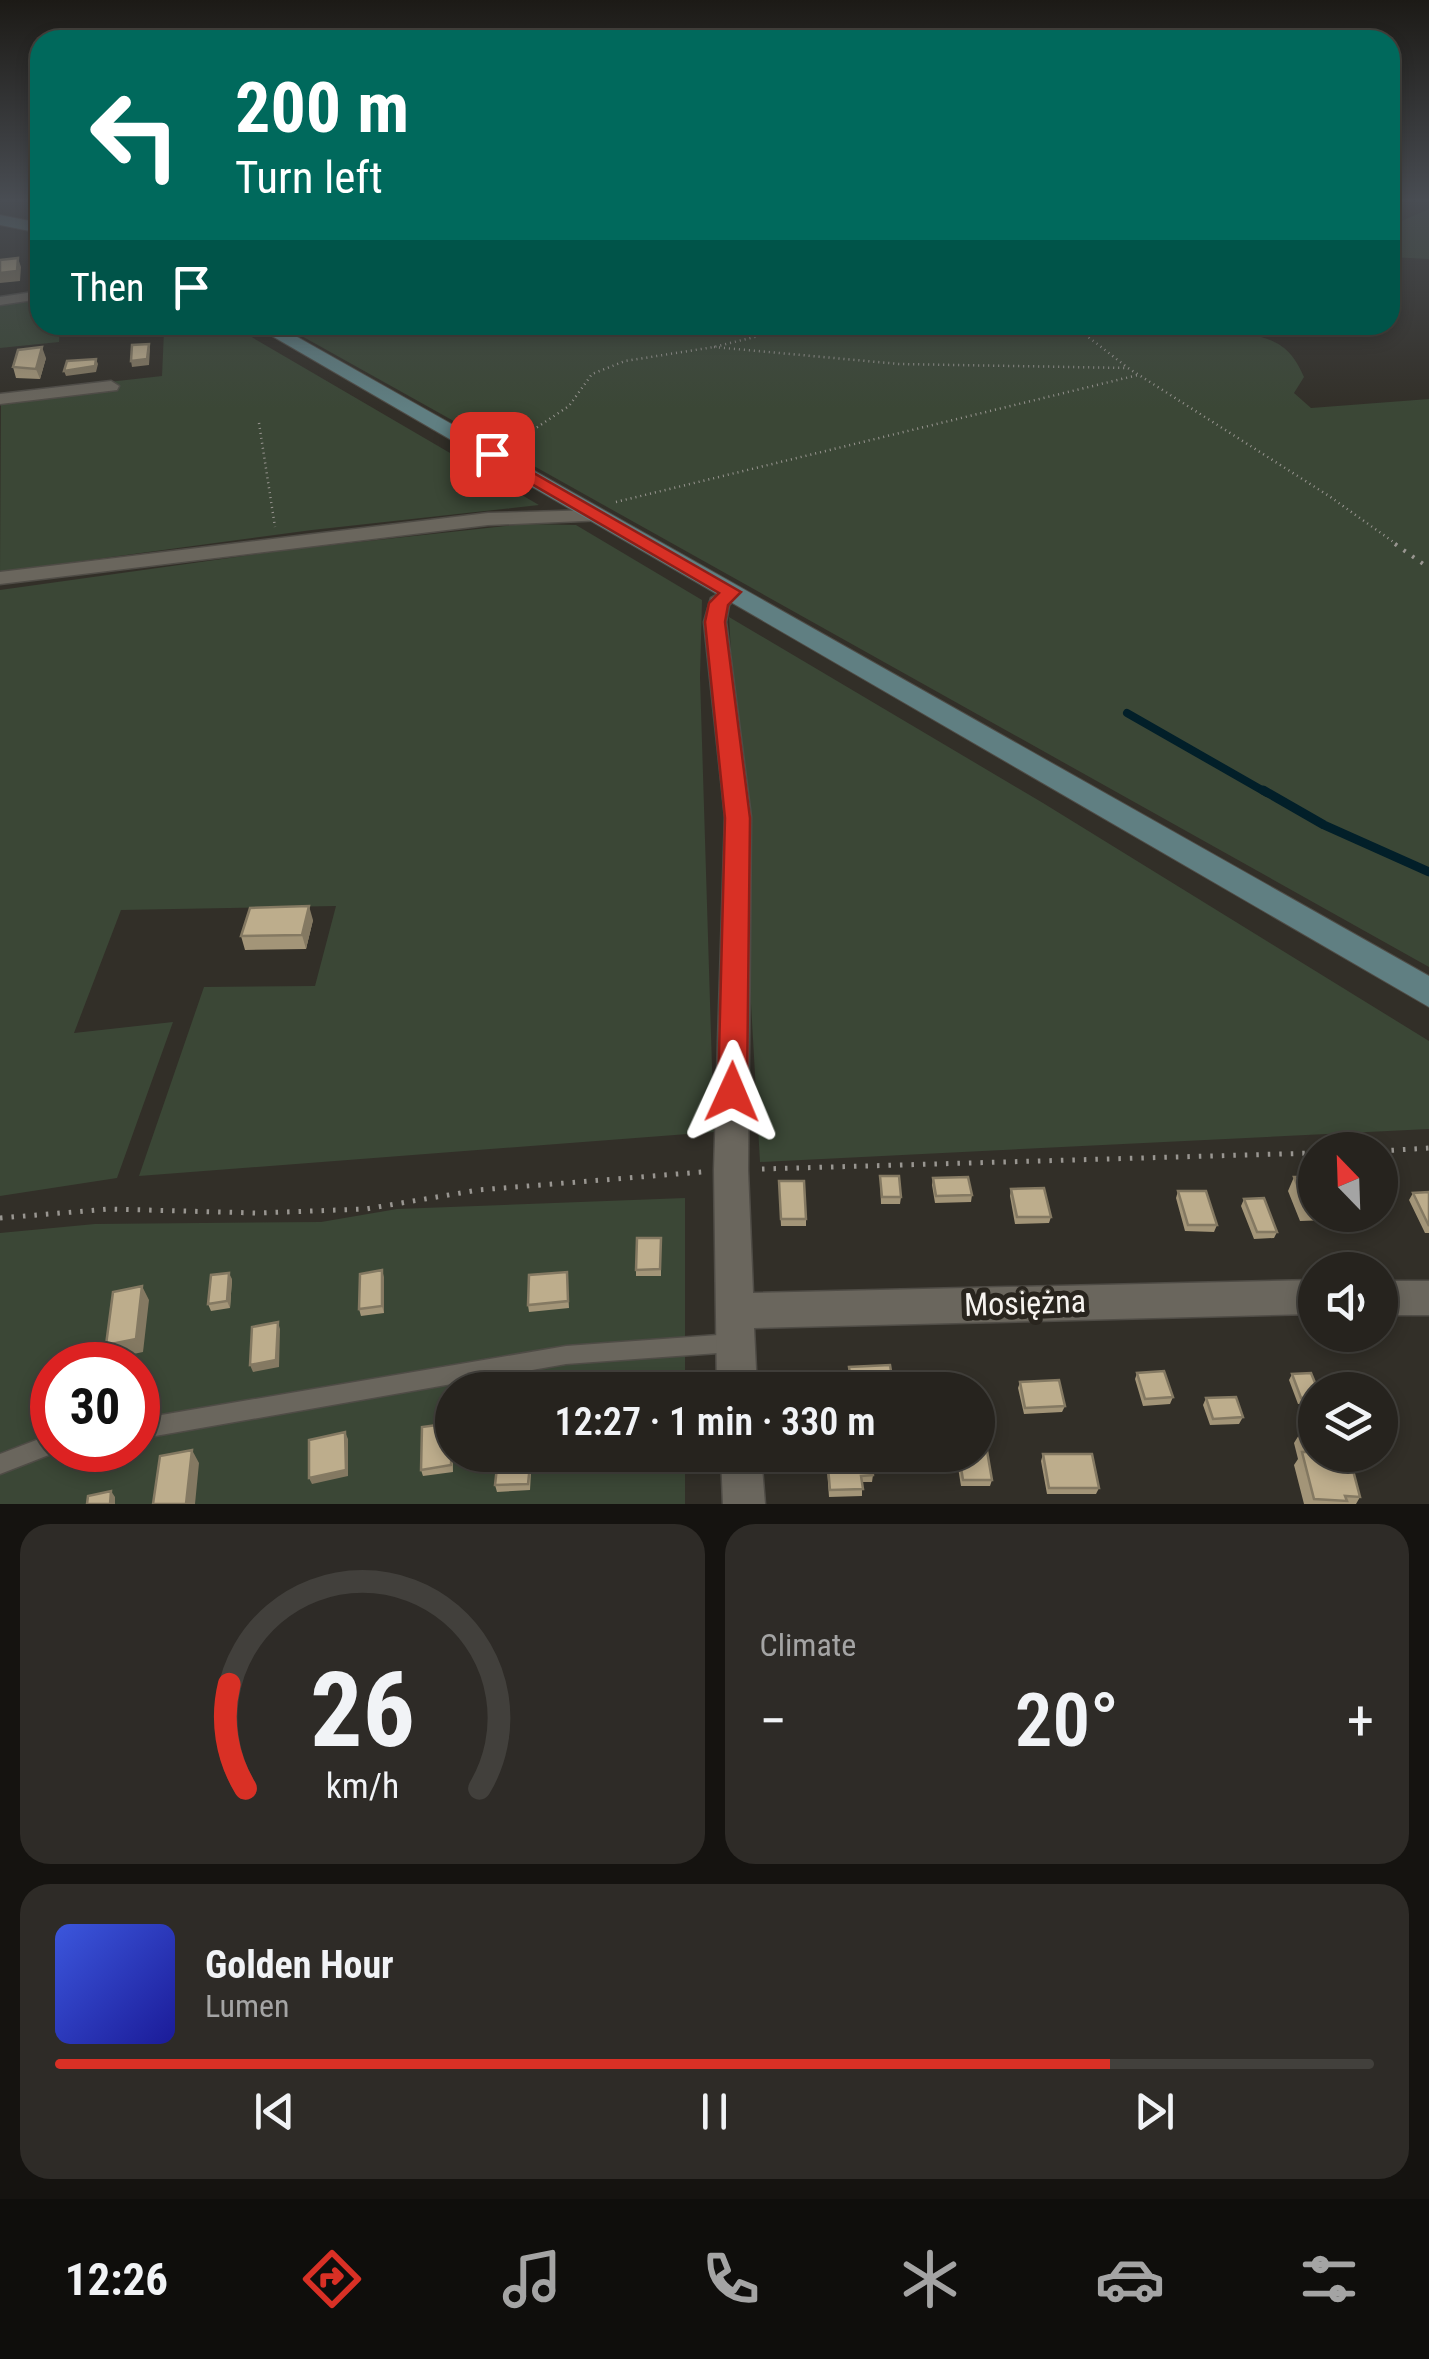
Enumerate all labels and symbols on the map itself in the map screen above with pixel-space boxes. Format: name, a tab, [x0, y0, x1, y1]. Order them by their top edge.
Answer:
pin	[450, 412, 535, 497]
position arrow	[680, 1040, 784, 1144]
north arrow	[1298, 1132, 1398, 1232]
street label: Mosiężna	[963, 1282, 1087, 1324]
speed limit sign: 30	[30, 1342, 160, 1472]

